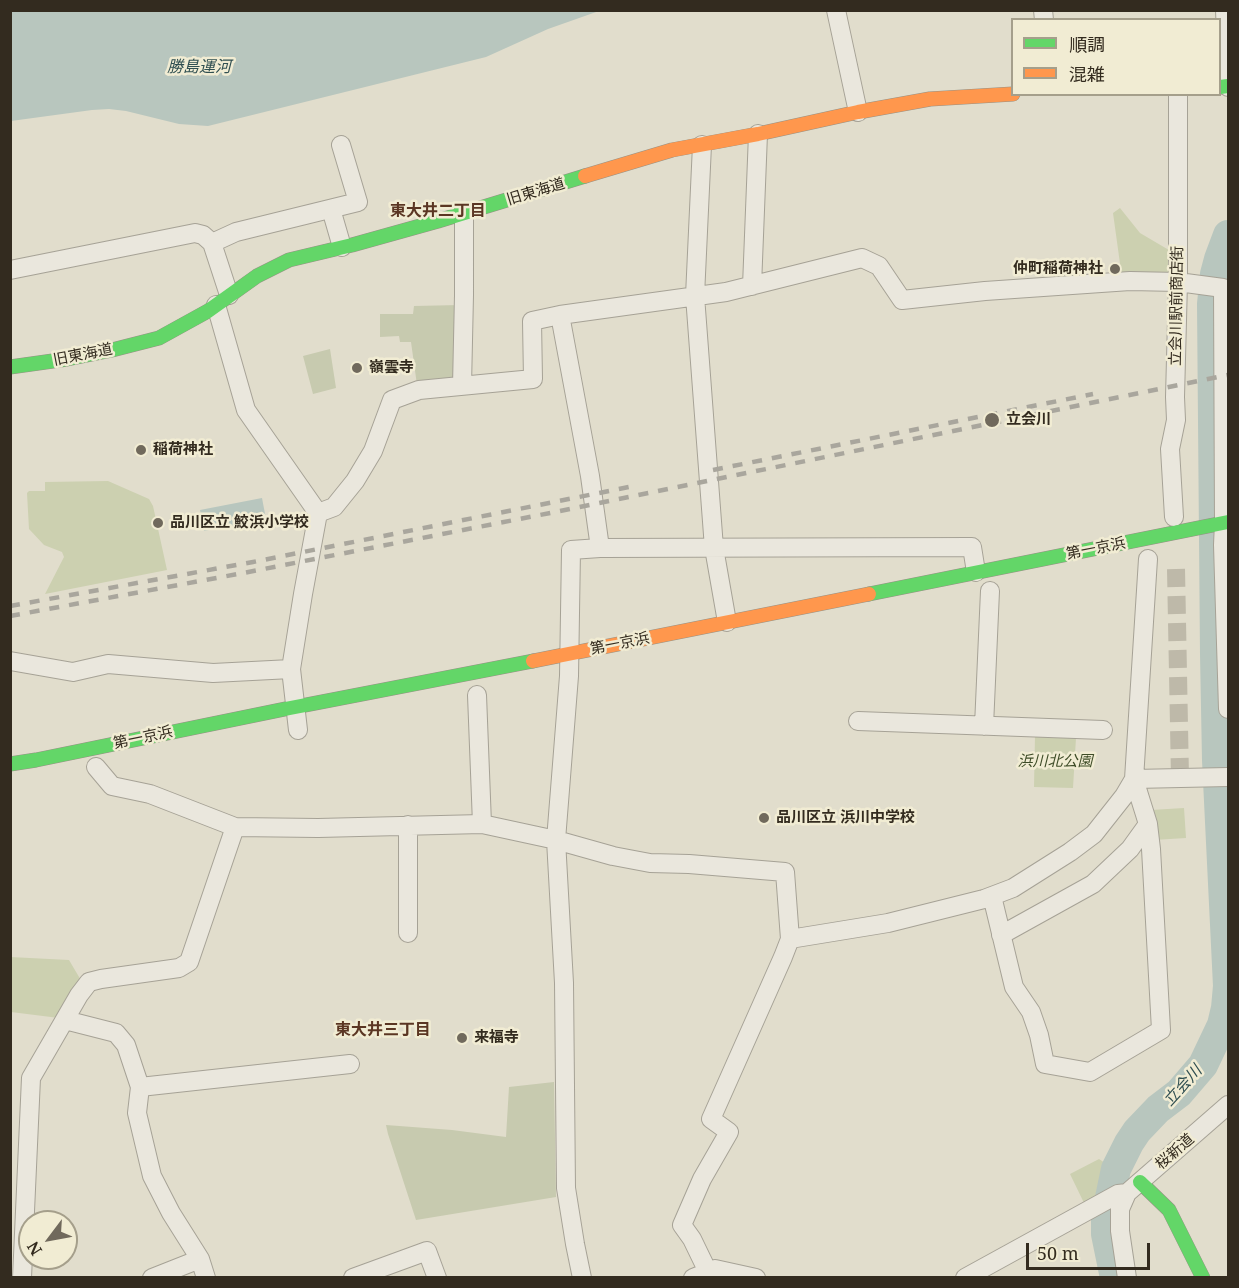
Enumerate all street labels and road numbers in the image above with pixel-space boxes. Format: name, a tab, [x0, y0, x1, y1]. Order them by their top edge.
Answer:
street label: 旧東海道	[505, 175, 567, 209]
street label: 立会川駅前商店街	[1167, 246, 1187, 366]
street label: 旧東海道	[52, 340, 114, 370]
street label: 第一京浜	[1065, 534, 1127, 564]
street label: 第一京浜	[589, 629, 651, 659]
street label: 第一京浜	[112, 723, 174, 753]
street label: 桜新道	[1152, 1130, 1198, 1174]

